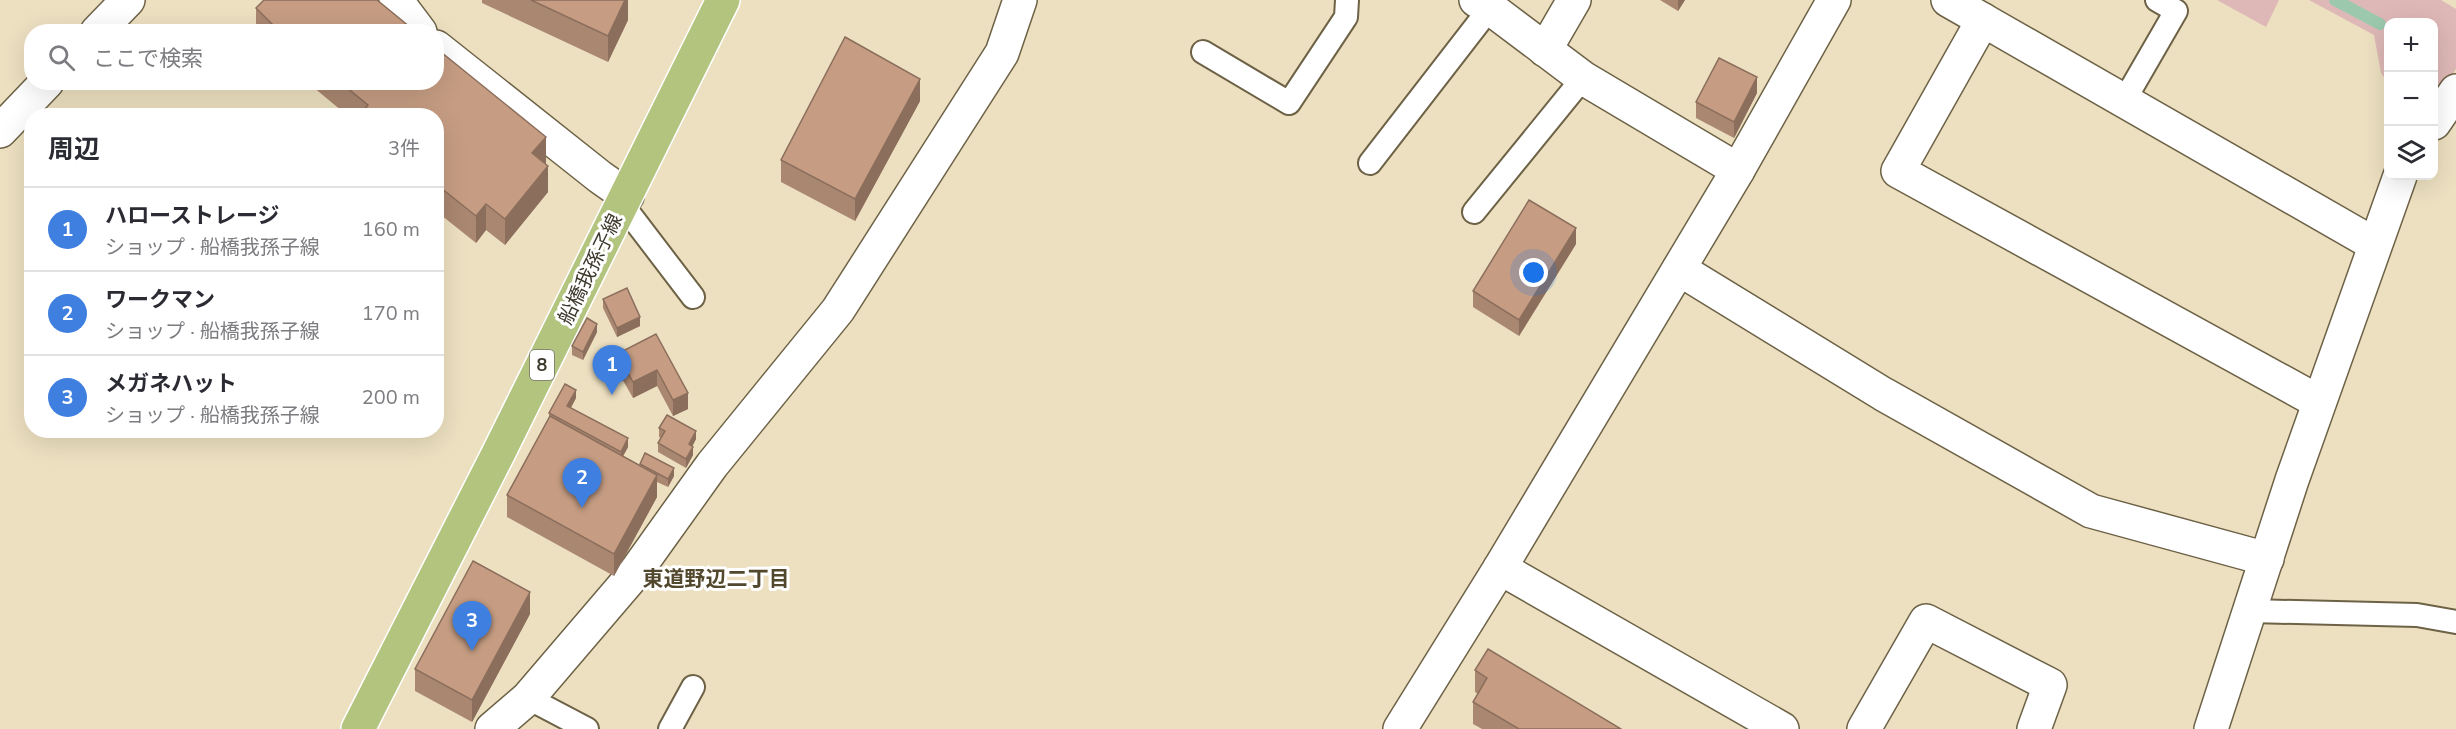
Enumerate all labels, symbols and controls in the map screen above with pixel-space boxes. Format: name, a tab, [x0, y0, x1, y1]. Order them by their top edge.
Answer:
map controls	[2384, 18, 2438, 180]
button: +	[2384, 18, 2438, 72]
search box	[24, 24, 444, 90]
icon: search	[45, 41, 78, 74]
text: ここで検索	[93, 44, 203, 74]
button: −	[2384, 72, 2438, 126]
button: layers	[2384, 126, 2438, 180]
text: 周辺	[48, 132, 100, 167]
text: 3件	[388, 135, 420, 162]
text: ハローストレージ	[105, 201, 279, 231]
street label: 船橋我孫子線	[552, 209, 629, 329]
text: 1	[62, 216, 74, 243]
text: 160 m	[362, 216, 420, 243]
text: ショップ · 船橋我孫子線	[105, 234, 320, 261]
your location	[1519, 258, 1548, 287]
text: ワークマン	[105, 285, 215, 315]
text: 2	[62, 300, 74, 327]
text: 170 m	[362, 300, 420, 327]
text: ショップ · 船橋我孫子線	[105, 318, 320, 345]
pin: 1	[592, 346, 632, 395]
road number: 8	[530, 350, 554, 380]
text: メガネハット	[105, 369, 237, 399]
text: 3	[62, 384, 74, 411]
text: 200 m	[362, 384, 420, 411]
text: ショップ · 船橋我孫子線	[105, 402, 320, 429]
pin: 2	[562, 458, 602, 508]
district label: 東道野辺二丁目	[643, 565, 790, 593]
pin: 3	[452, 602, 492, 651]

